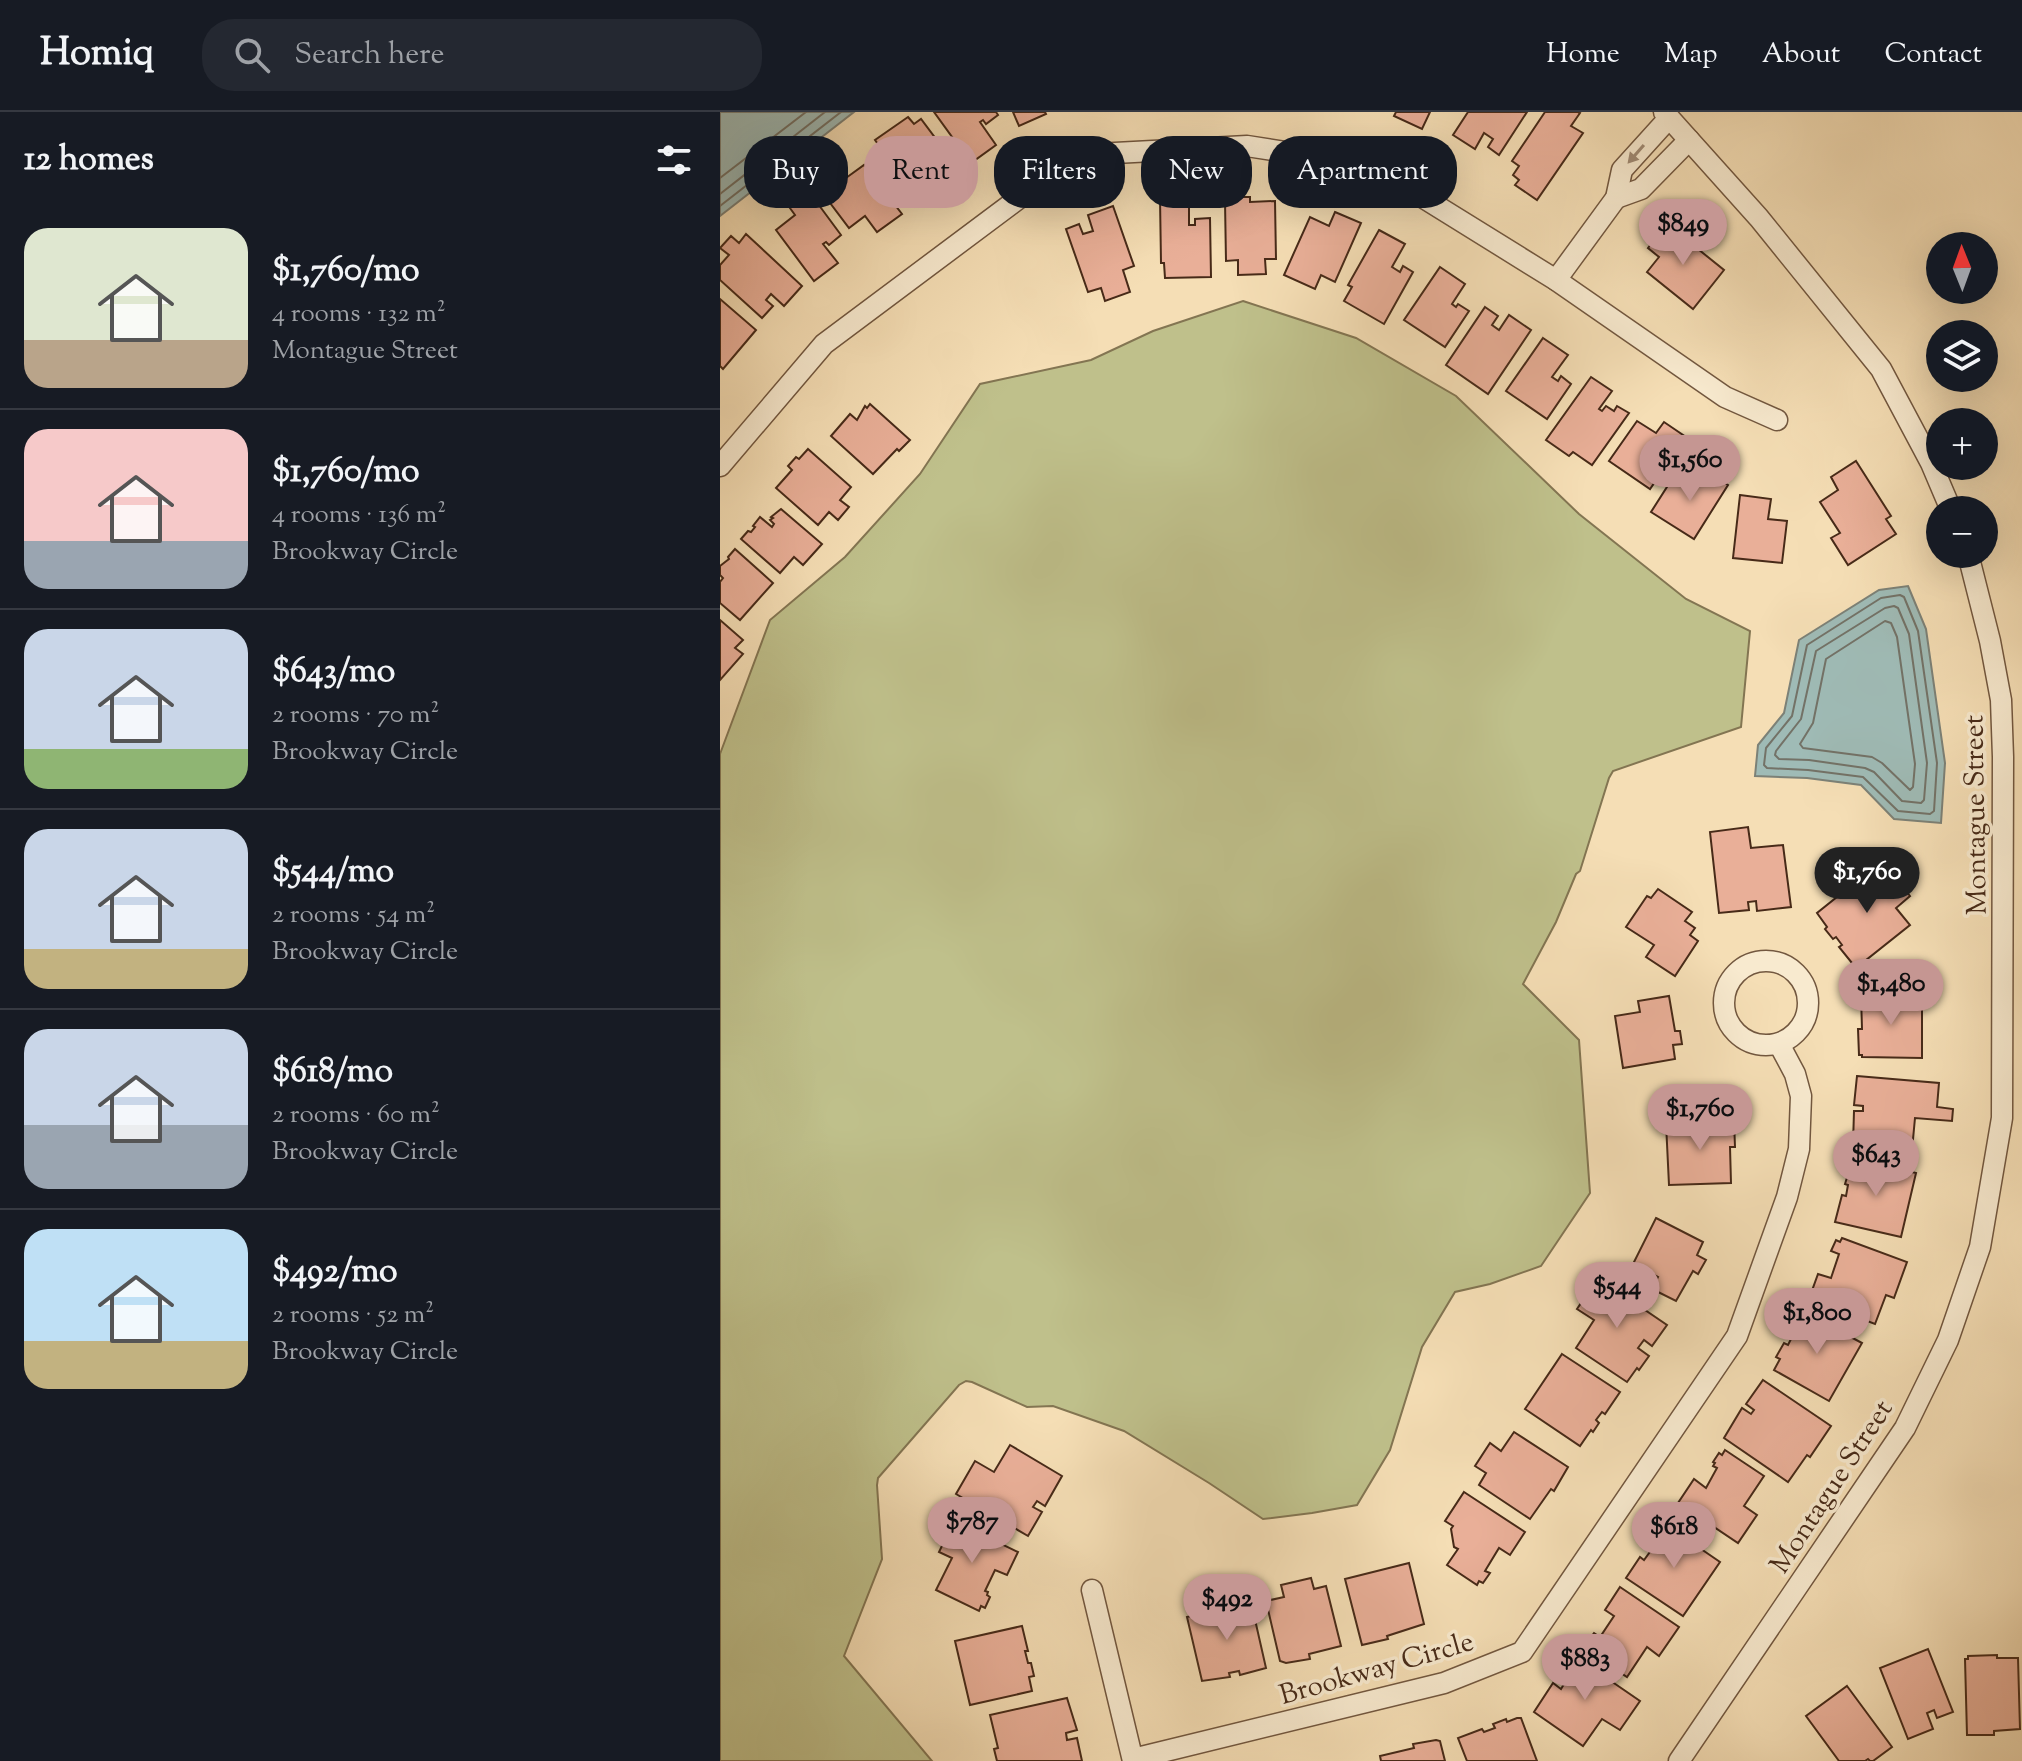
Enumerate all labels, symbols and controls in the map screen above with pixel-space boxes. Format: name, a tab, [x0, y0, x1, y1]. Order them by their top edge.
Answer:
search box	[202, 19, 762, 91]
text: Homiq	[40, 28, 154, 82]
icon: search	[230, 33, 274, 77]
text: Search here	[294, 34, 445, 77]
text: Home	[1546, 35, 1620, 75]
text: Map	[1664, 35, 1718, 75]
text: About	[1762, 35, 1840, 75]
text: Contact	[1884, 35, 1982, 75]
text: 12 homes	[24, 136, 154, 185]
chip: Buy	[744, 136, 848, 208]
chip: Rent	[864, 136, 978, 208]
chip: Filters	[994, 136, 1125, 208]
chip: New	[1141, 136, 1252, 208]
chip: Apartment	[1268, 136, 1457, 208]
icon: filters	[652, 138, 696, 182]
one-way arrow	[1627, 145, 1645, 164]
pin: $849	[1636, 199, 1730, 267]
text: $849	[1657, 206, 1709, 243]
north arrow	[1926, 232, 1998, 304]
map controls	[1926, 232, 1998, 568]
text: $1,760/mo	[272, 247, 420, 296]
icon: home	[88, 260, 184, 356]
text: 4 rooms · 132 m²	[272, 296, 446, 333]
button: layers	[1926, 320, 1998, 392]
text: Montague Street	[272, 333, 458, 370]
button: +	[1926, 408, 1998, 480]
pin: $1,560	[1625, 435, 1755, 503]
text: $1,560	[1657, 442, 1723, 479]
text: $1,760/mo	[272, 448, 420, 497]
icon: home	[88, 461, 184, 557]
button: −	[1926, 496, 1998, 568]
text: 4 rooms · 136 m²	[272, 497, 446, 534]
text: Brookway Circle	[272, 534, 458, 571]
text: $643/mo	[272, 648, 395, 697]
icon: home	[88, 661, 184, 757]
text: 2 rooms · 70 m²	[272, 697, 439, 734]
street label: Montague Street	[1955, 714, 1999, 915]
text: Brookway Circle	[272, 734, 458, 771]
pin: $1,760	[1802, 847, 1932, 915]
text: $544/mo	[272, 848, 394, 897]
text: $1,760	[1833, 854, 1901, 891]
icon: home	[88, 861, 184, 957]
text: 2 rooms · 54 m²	[272, 897, 435, 934]
text: Brookway Circle	[272, 934, 458, 971]
pin: $1,480	[1826, 959, 1956, 1027]
text: $1,480	[1856, 966, 1926, 1003]
text: $618/mo	[272, 1048, 393, 1097]
icon: home	[88, 1061, 184, 1157]
pin: $1,760	[1635, 1084, 1765, 1152]
text: $1,760	[1666, 1091, 1734, 1128]
text: 2 rooms · 60 m²	[272, 1097, 440, 1134]
pin: $643	[1829, 1130, 1923, 1198]
text: Brookway Circle	[272, 1134, 458, 1171]
text: $643	[1851, 1137, 1901, 1174]
text: $492/mo	[272, 1248, 398, 1297]
icon: home	[88, 1261, 184, 1357]
pin: $544	[1570, 1262, 1664, 1330]
text: $544	[1593, 1269, 1641, 1306]
pin: $1,800	[1752, 1288, 1882, 1356]
text: $1,800	[1782, 1295, 1852, 1332]
text: 2 rooms · 52 m²	[272, 1297, 434, 1334]
text: Brookway Circle	[272, 1334, 458, 1371]
street label: Montague Street	[1761, 1392, 1904, 1582]
pin: $787	[925, 1497, 1019, 1565]
pin: $618	[1627, 1502, 1721, 1570]
text: $787	[946, 1504, 998, 1541]
text: $618	[1650, 1509, 1698, 1546]
pin: $492	[1180, 1574, 1274, 1642]
text: $492	[1201, 1581, 1253, 1618]
street label: Brookway Circle	[1275, 1623, 1479, 1717]
pin: $883	[1538, 1634, 1632, 1702]
text: $883	[1560, 1641, 1610, 1678]

